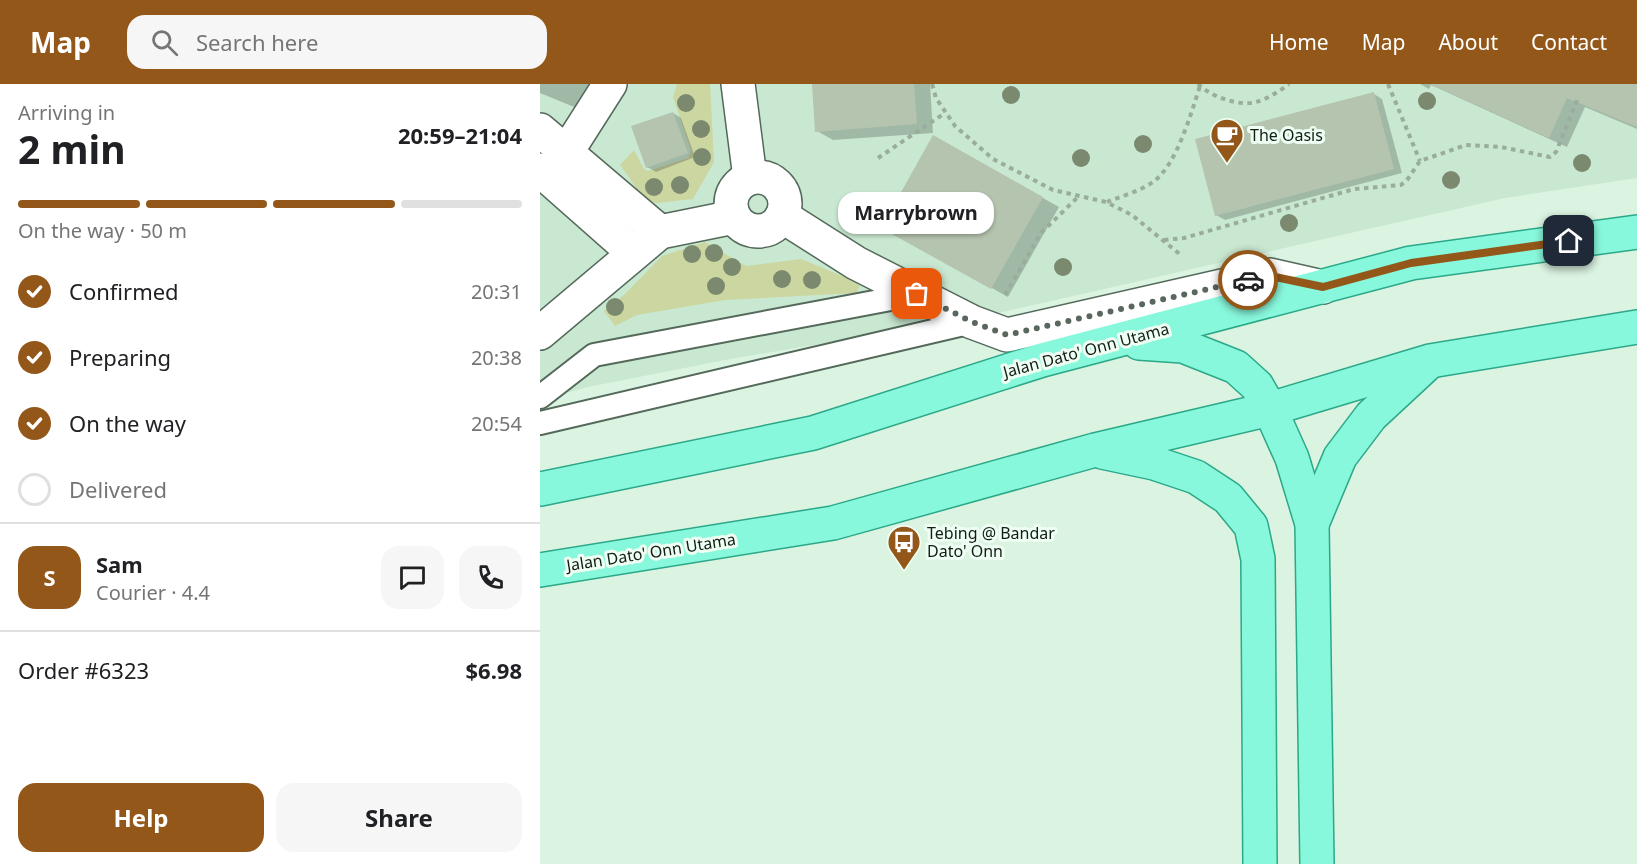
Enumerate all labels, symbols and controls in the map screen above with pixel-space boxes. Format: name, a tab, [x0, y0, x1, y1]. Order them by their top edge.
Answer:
search box	[127, 15, 547, 69]
text: Map	[30, 23, 91, 61]
icon: search	[148, 26, 181, 59]
text: Search here	[196, 27, 318, 57]
text: Home	[1269, 28, 1329, 56]
text: Map	[1362, 28, 1405, 56]
text: About	[1438, 28, 1498, 56]
text: Contact	[1531, 28, 1607, 56]
text: Arriving in	[18, 99, 115, 126]
cafe icon: The Oasis	[1209, 117, 1245, 164]
text: 20:59–21:04	[398, 120, 522, 150]
text: 2 min	[18, 122, 125, 175]
place label: The Oasis	[1250, 124, 1323, 146]
callout: Marrybrown	[839, 192, 995, 234]
text: Marrybrown	[854, 199, 978, 226]
pin	[1543, 215, 1594, 266]
text: On the way · 50 m	[18, 217, 187, 244]
icon: home	[1552, 224, 1585, 257]
courier	[1218, 250, 1278, 310]
icon: car	[1232, 264, 1265, 297]
pin	[891, 268, 942, 319]
icon: check	[18, 275, 51, 308]
text: Confirmed	[69, 276, 179, 306]
icon: bag	[900, 277, 933, 310]
text: 20:31	[471, 278, 522, 305]
street label: Jalan Dato' Onn Utama	[999, 317, 1171, 383]
icon: check	[18, 341, 51, 374]
text: Preparing	[69, 342, 171, 372]
text: 20:38	[471, 344, 522, 371]
icon: check	[18, 407, 51, 440]
text: On the way	[69, 408, 186, 438]
text: 20:54	[471, 410, 522, 437]
text: Delivered	[69, 474, 167, 504]
place label: Tebing @ Bandar Dato' Onn	[927, 522, 1055, 562]
bus stop icon: Tebing @ Bandar Dato' Onn	[886, 524, 922, 571]
street label: Jalan Dato' Onn Utama	[563, 528, 737, 577]
button: chat	[381, 546, 444, 609]
button: phone	[459, 546, 522, 609]
text: Sam	[96, 549, 143, 579]
text: S	[43, 562, 56, 592]
text: Courier · 4.4	[96, 579, 210, 606]
text: Order #6323	[18, 655, 149, 685]
text: $6.98	[465, 655, 522, 685]
button: Help	[18, 783, 264, 852]
button: Share	[276, 783, 522, 852]

